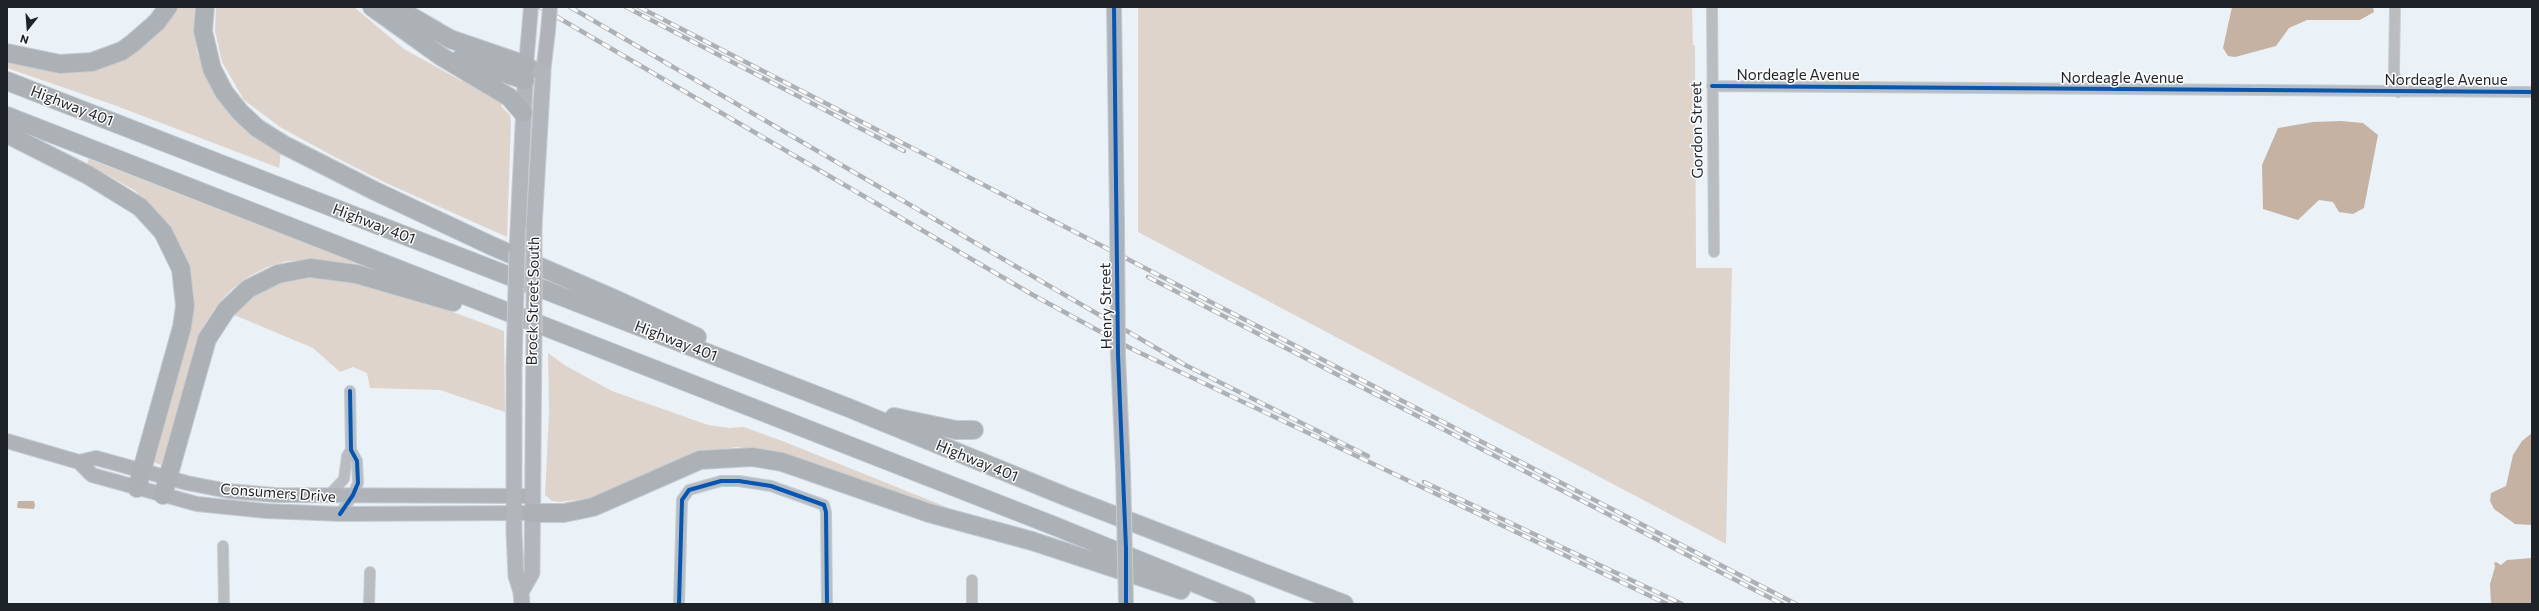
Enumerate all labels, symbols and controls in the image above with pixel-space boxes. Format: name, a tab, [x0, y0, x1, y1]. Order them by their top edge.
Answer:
north arrow	[8, 8, 48, 48]
text: N	[19, 33, 30, 47]
street label: Nordeagle Avenue	[1736, 66, 1860, 84]
street label: Nordeagle Avenue	[2060, 69, 2184, 87]
street label: Nordeagle Avenue	[2384, 71, 2508, 89]
street label: Gordon Street	[1687, 81, 1707, 179]
street label: Highway 401	[28, 82, 116, 130]
street label: Highway 401	[330, 200, 418, 248]
street label: Brock Street South	[523, 236, 543, 366]
street label: Henry Street	[1096, 262, 1116, 350]
street label: Highway 401	[632, 317, 720, 365]
street label: Highway 401	[933, 436, 1021, 486]
street label: Consumers Drive	[220, 480, 336, 506]

